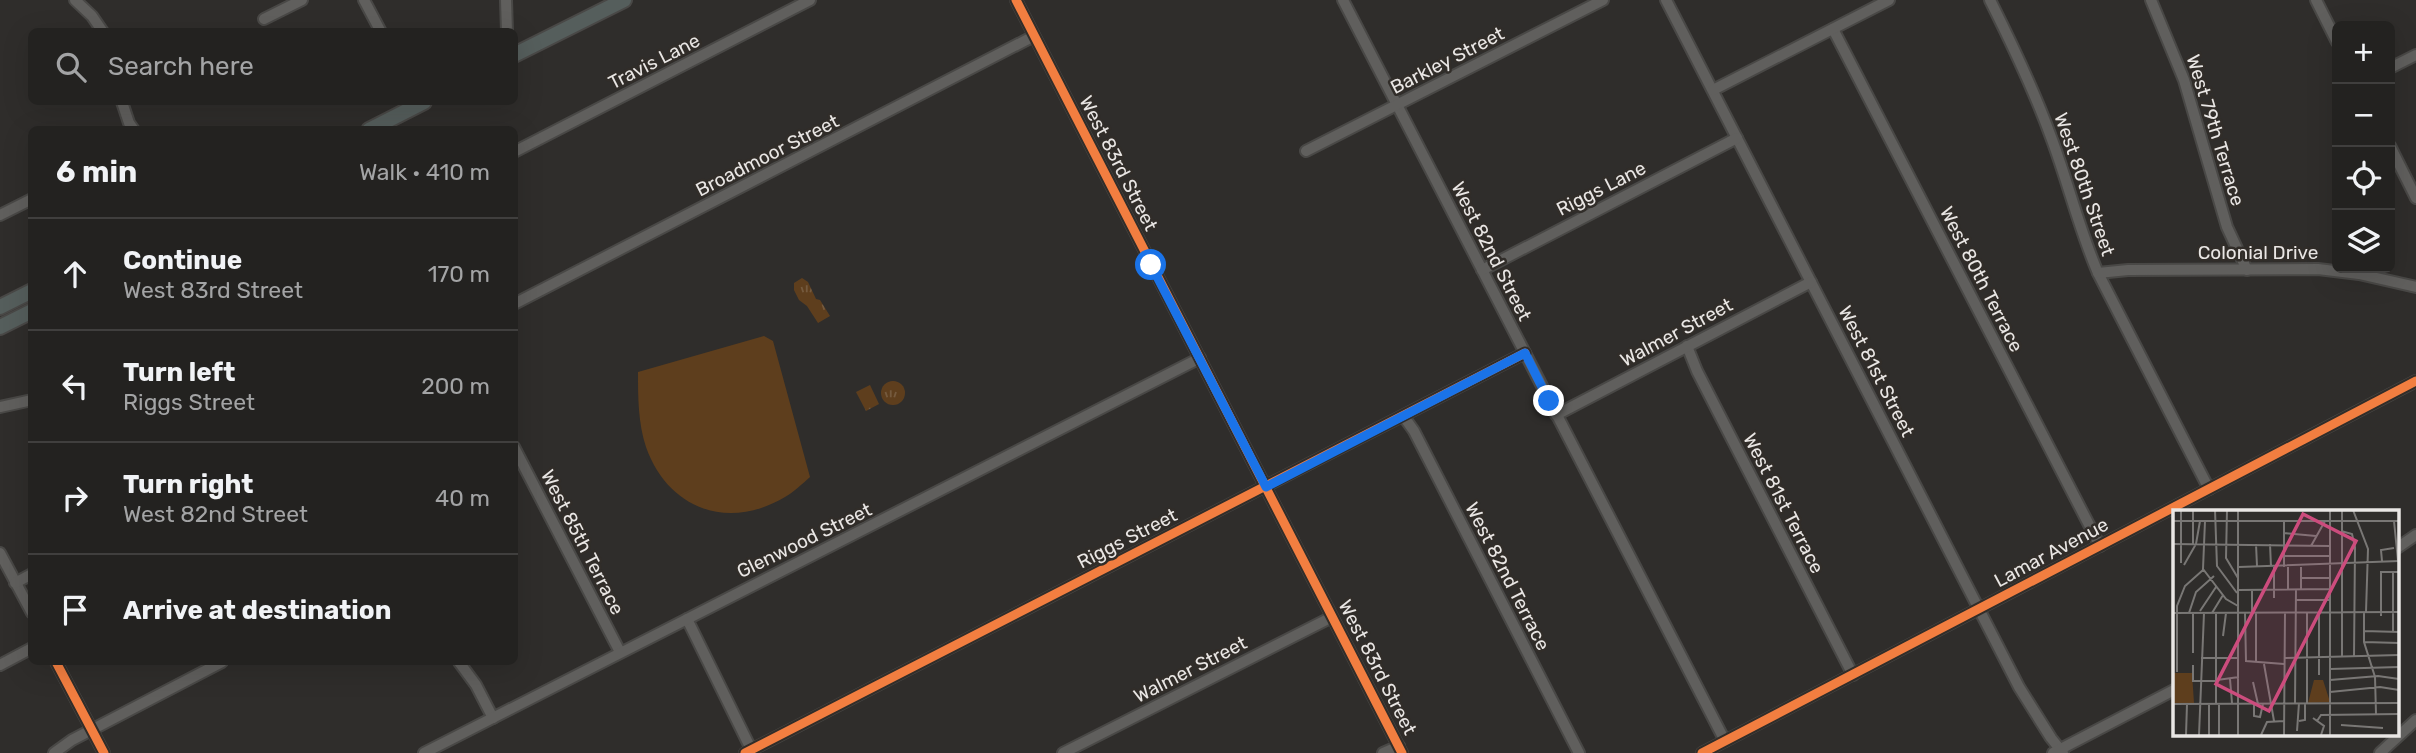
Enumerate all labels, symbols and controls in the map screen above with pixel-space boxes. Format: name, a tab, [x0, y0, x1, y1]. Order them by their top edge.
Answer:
map controls	[2332, 21, 2395, 273]
button: +	[2332, 21, 2395, 84]
street label: Barkley Street	[1386, 22, 1508, 99]
search box	[28, 28, 518, 105]
street label: Travis Lane	[605, 29, 704, 94]
icon: search	[52, 48, 90, 86]
text: Search here	[108, 51, 254, 82]
street label: West 79th Terrace	[2182, 52, 2249, 209]
button: −	[2332, 84, 2395, 147]
street label: West 83rd Street	[1075, 92, 1163, 235]
street label: Broadmoor Street	[692, 109, 843, 201]
street label: West 80th Street	[2049, 110, 2120, 259]
button: locate	[2332, 147, 2395, 210]
text: 6 min	[56, 154, 137, 190]
street label: Riggs Lane	[1553, 156, 1650, 221]
text: Walk · 410 m	[359, 158, 490, 186]
street label: West 82nd Street	[1447, 178, 1537, 325]
street label: West 80th Terrace	[1935, 203, 2028, 356]
button: layers	[2332, 210, 2395, 273]
street label: Colonial Drive	[2198, 241, 2318, 264]
text: Continue	[123, 245, 242, 276]
route start	[1135, 249, 1166, 280]
icon: ahead	[56, 255, 94, 293]
text: 170 m	[428, 260, 490, 288]
text: West 83rd Street	[123, 276, 303, 304]
street label: Walmer Street	[1616, 293, 1737, 372]
street label: West 81st Street	[1834, 302, 1920, 441]
text: Turn left	[123, 357, 235, 388]
icon: left	[56, 367, 94, 405]
text: 200 m	[421, 372, 490, 400]
route end	[1533, 385, 1564, 416]
text: Riggs Street	[123, 388, 255, 416]
street label: West 81st Terrace	[1738, 429, 1829, 577]
street label: West 85th Terrace	[536, 466, 629, 619]
text: Turn right	[123, 469, 253, 500]
icon: right	[56, 479, 94, 517]
text: 40 m	[435, 484, 490, 512]
street label: Glenwood Street	[733, 498, 876, 583]
street label: West 82nd Terrace	[1460, 498, 1555, 654]
text: West 82nd Street	[123, 500, 308, 528]
street label: Riggs Street	[1073, 503, 1182, 573]
inset map	[2173, 510, 2398, 736]
street label: Lamar Avenue	[1990, 513, 2112, 592]
icon: arrive	[56, 591, 94, 629]
text: Arrive at destination	[123, 595, 391, 626]
street label: West 83rd Street	[1334, 596, 1422, 739]
street label: Walmer Street	[1130, 631, 1251, 708]

